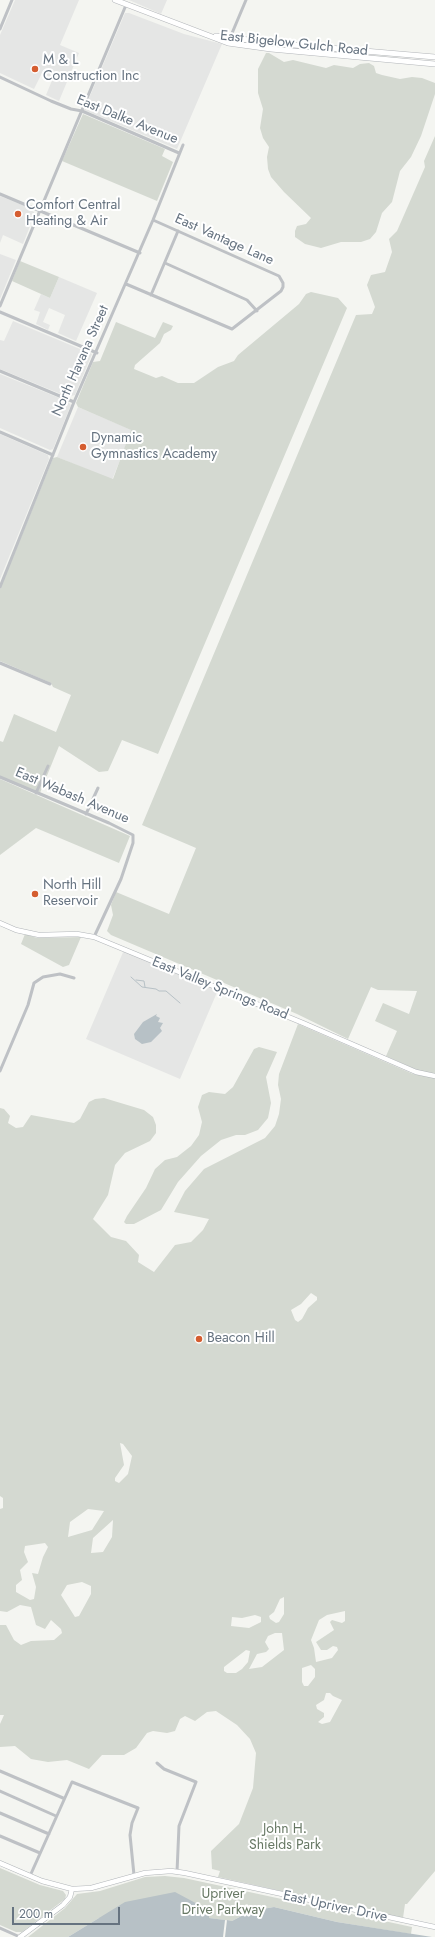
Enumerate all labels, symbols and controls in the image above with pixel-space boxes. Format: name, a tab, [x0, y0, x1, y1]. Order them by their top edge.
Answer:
street label: East Bigelow Gulch Road	[219, 28, 369, 60]
place label: M & L Construction Inc	[43, 53, 139, 86]
marker: M & L Construction Inc	[30, 64, 40, 74]
street label: East Dalke Avenue	[74, 92, 180, 148]
place label: Comfort Central Heating & Air	[26, 198, 120, 230]
marker: Comfort Central Heating & Air	[13, 209, 23, 219]
street label: East Vantage Lane	[172, 211, 276, 269]
street label: North Havana Street	[49, 303, 113, 419]
place label: Dynamic Gymnastics Academy	[91, 431, 217, 464]
marker: Dynamic Gymnastics Academy	[78, 442, 88, 452]
street label: East Wabash Avenue	[12, 764, 132, 828]
place label: North Hill Reservoir	[43, 878, 101, 910]
marker: North Hill Reservoir	[30, 889, 40, 899]
street label: East Valley Springs Road	[149, 954, 291, 1024]
place label: Beacon Hill	[207, 1331, 275, 1347]
marker: Beacon Hill	[194, 1334, 204, 1344]
park label: John H. Shields Park	[249, 1822, 321, 1854]
park label: Upriver Drive Parkway	[182, 1887, 264, 1920]
street label: East Upriver Drive	[281, 1888, 389, 1926]
scale bar	[14, 1899, 122, 1925]
text: 200 m	[19, 1905, 53, 1923]

